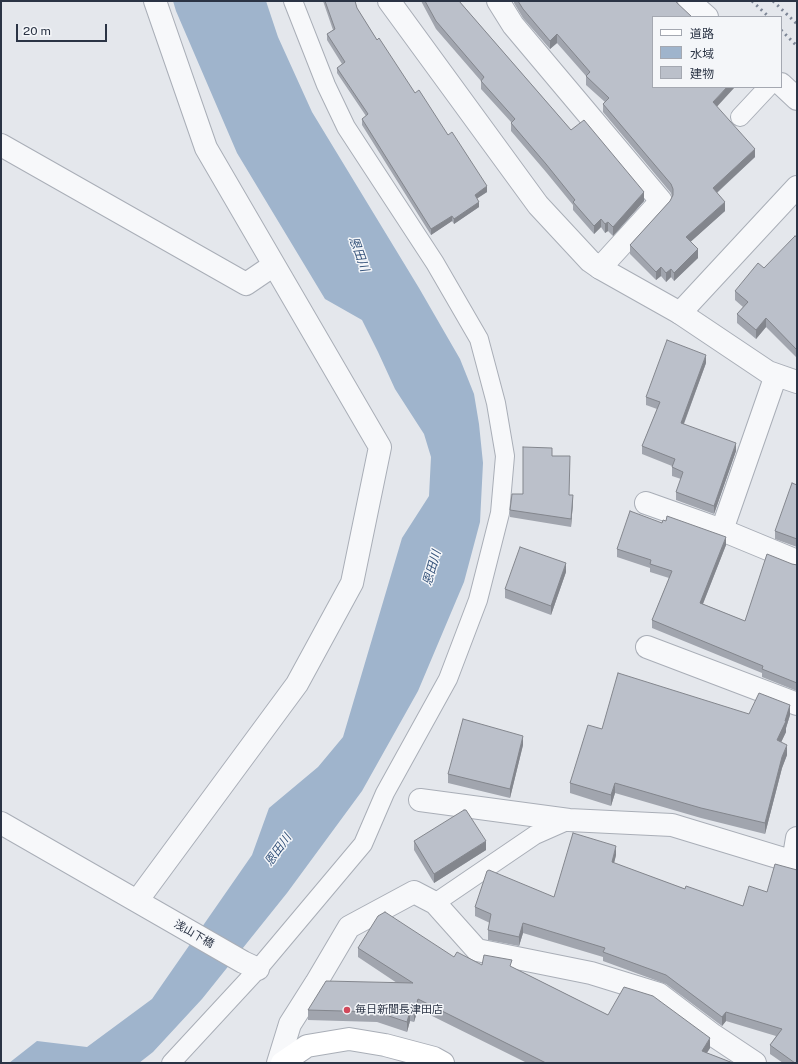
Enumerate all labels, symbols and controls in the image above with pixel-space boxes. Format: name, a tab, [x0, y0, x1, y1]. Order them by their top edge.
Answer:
scale bar	[18, 16, 109, 42]
legend	[652, 16, 782, 88]
text: 20 m	[23, 24, 51, 38]
text: 道路	[690, 27, 714, 41]
text: 水域	[690, 47, 714, 61]
text: 建物	[690, 67, 714, 81]
water label: 恩田川	[346, 235, 372, 273]
water label: 恩田川	[420, 549, 444, 587]
water label: 恩田川	[262, 831, 294, 869]
street label: 浅山下橋	[172, 917, 216, 951]
place label: 毎日新聞長津田店	[355, 1003, 443, 1017]
marker: 毎日新聞長津田店	[342, 1005, 352, 1015]

